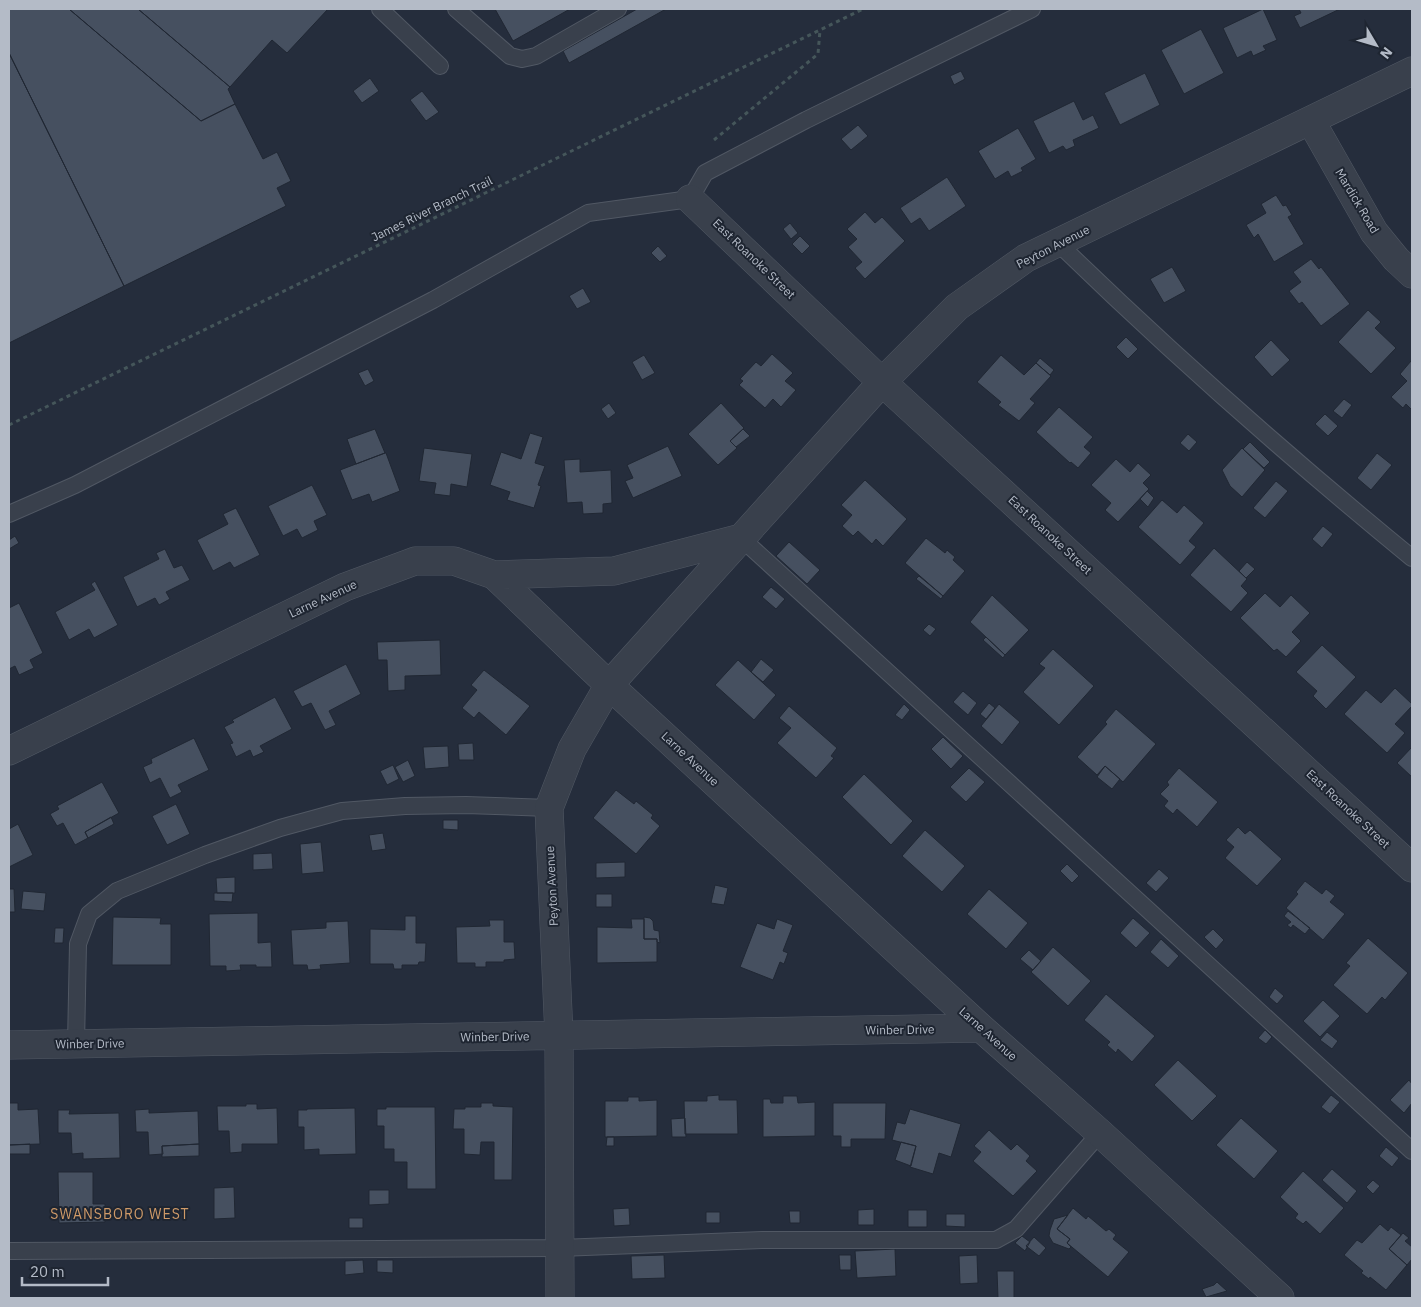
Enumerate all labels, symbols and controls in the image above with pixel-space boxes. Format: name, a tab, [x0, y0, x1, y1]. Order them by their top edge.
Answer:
north arrow	[1351, 20, 1401, 70]
text: N	[1376, 43, 1396, 63]
street label: Mardick Road	[1332, 165, 1383, 236]
street label: James River Branch Trail	[369, 173, 495, 244]
street label: East Roanoke Street	[710, 215, 799, 302]
street label: Peyton Avenue	[1014, 221, 1092, 271]
street label: East Roanoke Street	[1005, 492, 1095, 577]
street label: Larne Avenue	[286, 576, 359, 621]
street label: Larne Avenue	[658, 728, 722, 789]
street label: East Roanoke Street	[1303, 766, 1393, 851]
street label: Peyton Avenue	[542, 845, 561, 926]
street label: Larne Avenue	[956, 1004, 1021, 1064]
street label: Winber Drive	[865, 1021, 935, 1038]
street label: Winber Drive	[460, 1028, 530, 1045]
street label: Winber Drive	[55, 1035, 125, 1052]
district label: SWANSBORO WEST	[50, 1205, 190, 1223]
scale bar	[22, 1254, 109, 1286]
text: 20 m	[30, 1262, 65, 1281]

